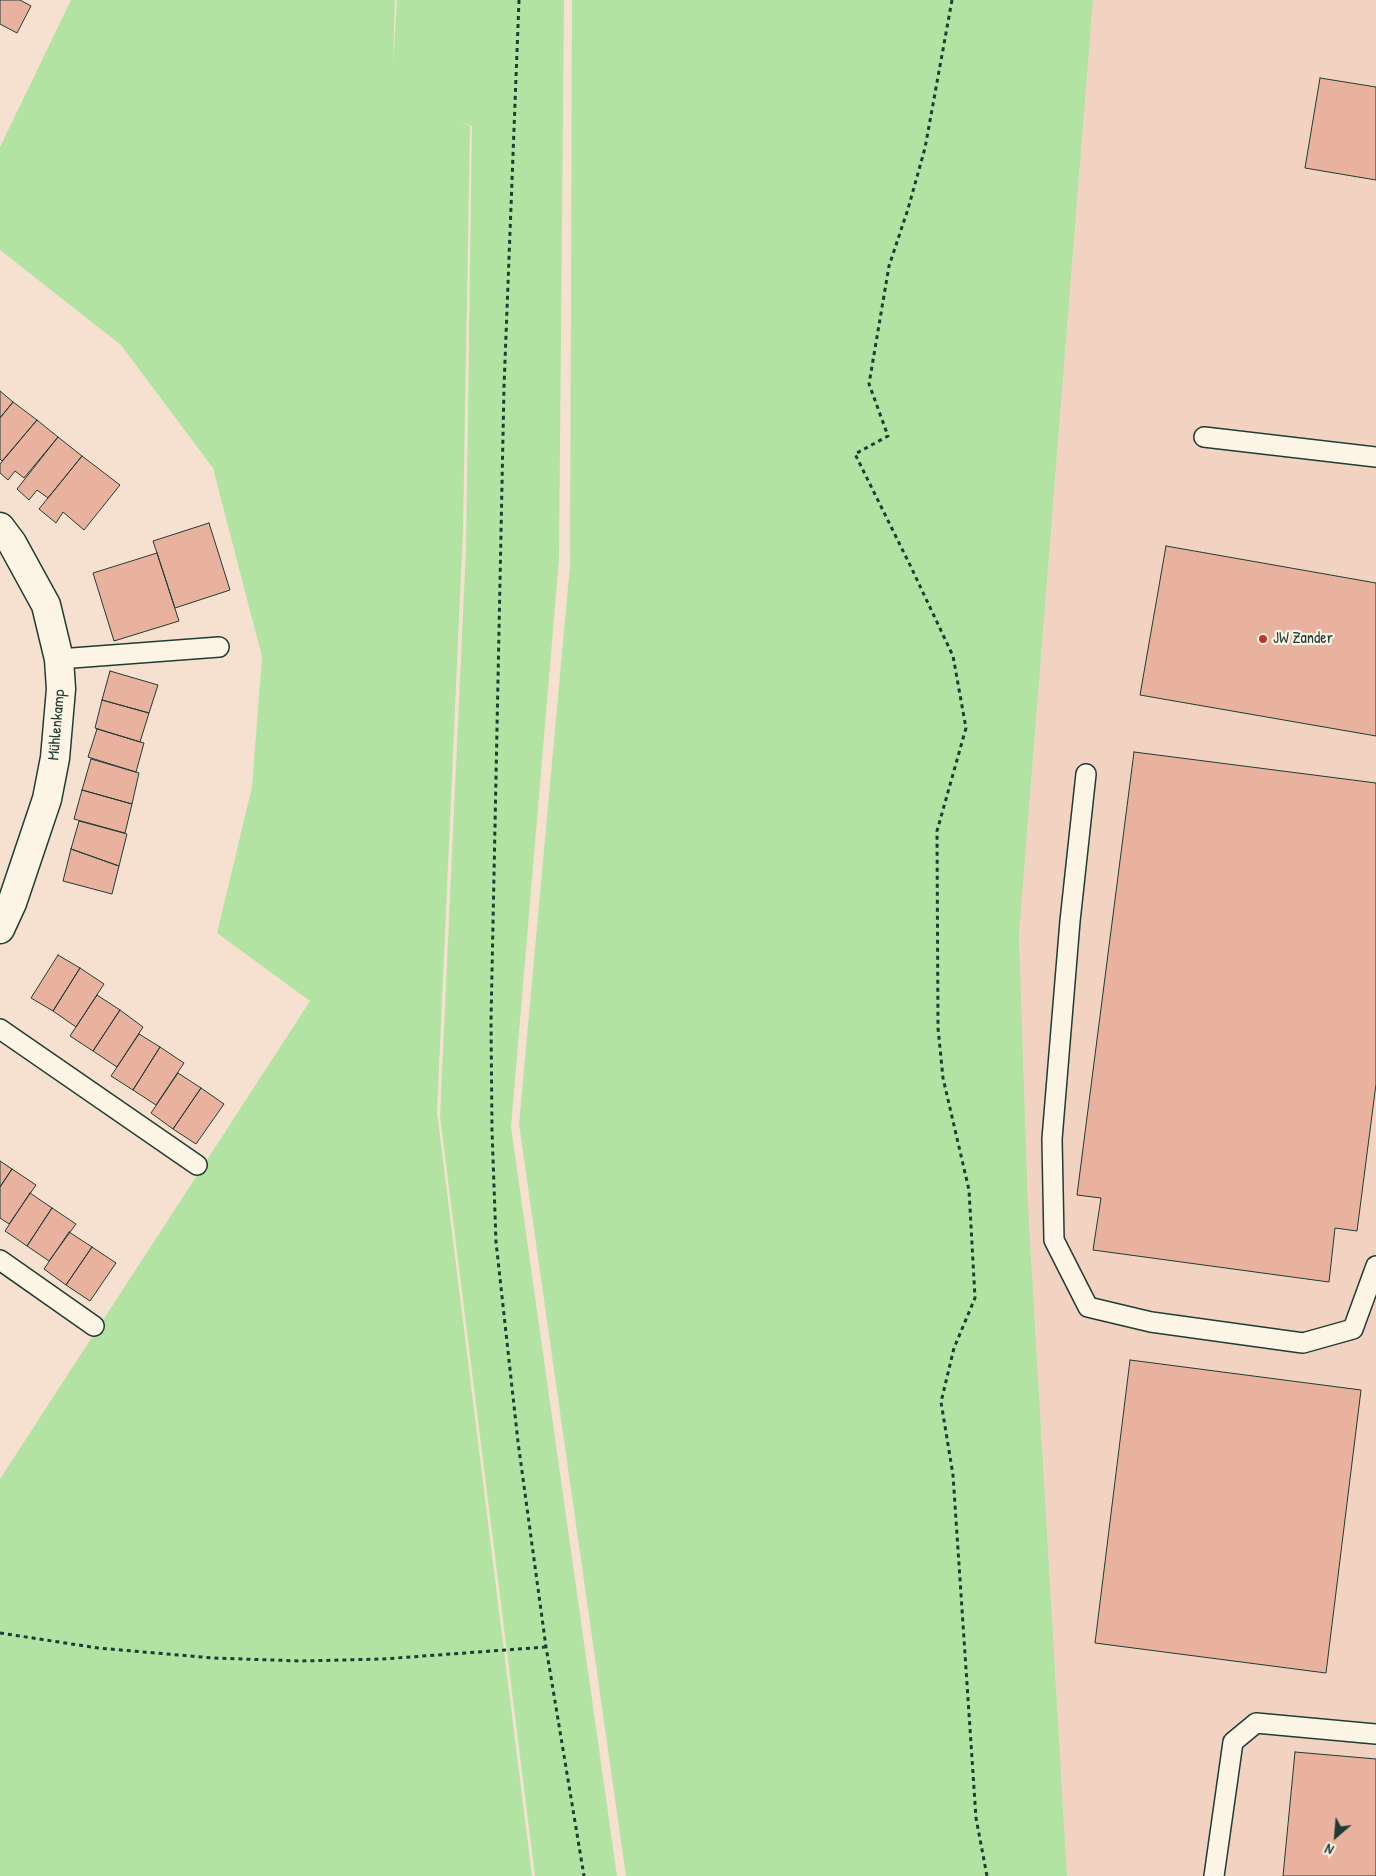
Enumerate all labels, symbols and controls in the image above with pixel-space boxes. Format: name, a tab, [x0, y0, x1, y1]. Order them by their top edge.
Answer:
place label: JW Zander	[1273, 629, 1333, 649]
marker: JW Zander	[1257, 633, 1269, 645]
street label: Mühlenkamp	[44, 689, 70, 761]
north arrow	[1311, 1811, 1361, 1861]
text: N	[1321, 1840, 1337, 1860]

